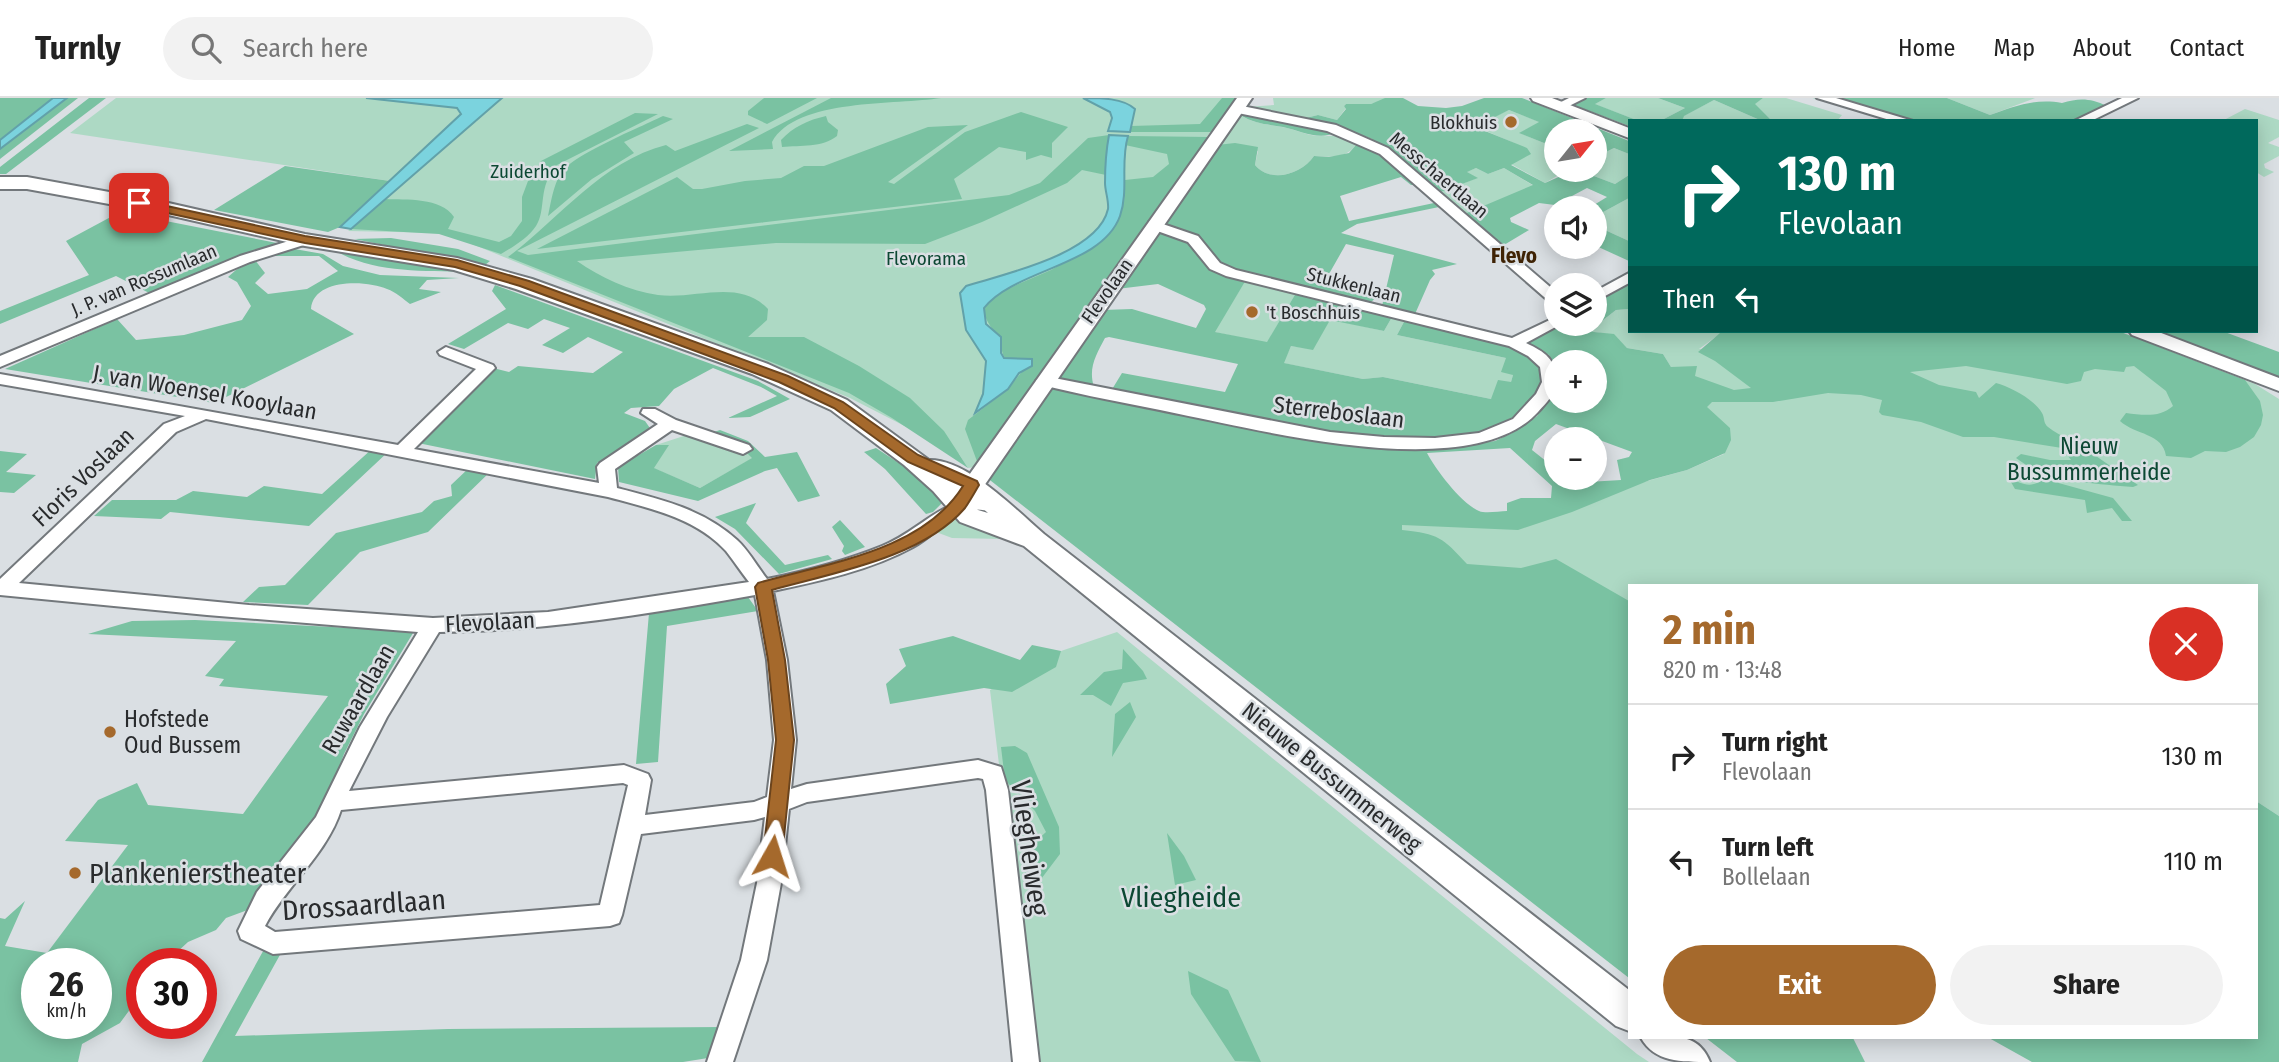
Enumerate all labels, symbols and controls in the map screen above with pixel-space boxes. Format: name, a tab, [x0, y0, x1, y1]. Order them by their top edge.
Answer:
search box	[163, 17, 653, 80]
text: Turnly	[35, 28, 121, 68]
icon: search	[187, 29, 225, 67]
text: Search here	[243, 33, 368, 64]
text: Home	[1898, 34, 1955, 62]
text: Map	[1993, 34, 2035, 62]
text: About	[2073, 34, 2131, 62]
text: Contact	[2169, 34, 2244, 62]
place label: Blokhuis	[1430, 111, 1497, 134]
marker: Blokhuis	[1503, 114, 1519, 130]
north arrow	[1544, 119, 1606, 182]
map controls	[1544, 119, 1607, 490]
street label: Messchaertlaan	[1385, 127, 1493, 223]
text: 130 m	[1778, 144, 1896, 203]
icon: right	[1663, 147, 1754, 238]
park label: Zuiderhof	[490, 160, 567, 183]
pin	[109, 173, 169, 233]
icon: arrive	[120, 184, 158, 222]
button: sound	[1544, 196, 1607, 259]
text: Flevolaan	[1778, 204, 1903, 242]
street label: J. P. van Rossumlaan	[68, 239, 220, 321]
district label: Flevo	[1491, 243, 1537, 269]
park label: Flevorama	[886, 247, 966, 270]
street label: Flevolaan	[1076, 254, 1138, 328]
street label: Stukkenlaan	[1305, 262, 1403, 308]
button: layers	[1544, 273, 1607, 336]
icon: left	[1729, 280, 1767, 318]
text: Then	[1663, 284, 1715, 315]
place label: 't Boschhuis	[1266, 301, 1360, 324]
marker: 't Boschhuis	[1244, 304, 1260, 320]
button: +	[1544, 350, 1607, 413]
street label: J. van Woensel Kooylaan	[91, 358, 319, 426]
street label: Sterreboslaan	[1272, 390, 1406, 434]
street label: Floris Voslaan	[26, 422, 140, 532]
button: −	[1544, 427, 1607, 490]
park label: Nieuw Bussummerheide	[2007, 432, 2171, 486]
text: 2 min	[1663, 605, 1756, 655]
street label: Flevolaan	[444, 606, 536, 638]
button: close	[2149, 607, 2223, 681]
street label: Ruwaardlaan	[315, 639, 401, 759]
text: 820 m · 13:48	[1663, 656, 1782, 684]
street label: Nieuwe Bussummerweg	[1237, 696, 1428, 858]
place label: Hofstede Oud Bussem	[124, 705, 241, 759]
marker: Hofstede Oud Bussem	[102, 724, 118, 740]
text: Turn right	[1722, 727, 1828, 758]
icon: right	[1663, 738, 1701, 776]
text: 130 m	[2161, 741, 2223, 772]
text: Flevolaan	[1722, 758, 1812, 786]
street label: Vliegheiweg	[1004, 778, 1056, 919]
position arrow	[735, 819, 809, 893]
text: Turn left	[1722, 832, 1814, 863]
icon: left	[1663, 843, 1701, 881]
text: 110 m	[2163, 846, 2223, 877]
place label: Plankenierstheater	[89, 857, 306, 890]
text: Bollelaan	[1722, 863, 1811, 891]
marker: Plankenierstheater	[67, 865, 83, 881]
park label: Vliegheide	[1121, 881, 1241, 914]
street label: Drossaardlaan	[281, 883, 447, 927]
button: Exit	[1663, 945, 1936, 1025]
button: Share	[1950, 945, 2223, 1025]
speed limit sign: 30	[126, 948, 217, 1039]
text: 26	[49, 963, 84, 1005]
text: km/h	[46, 1000, 87, 1022]

